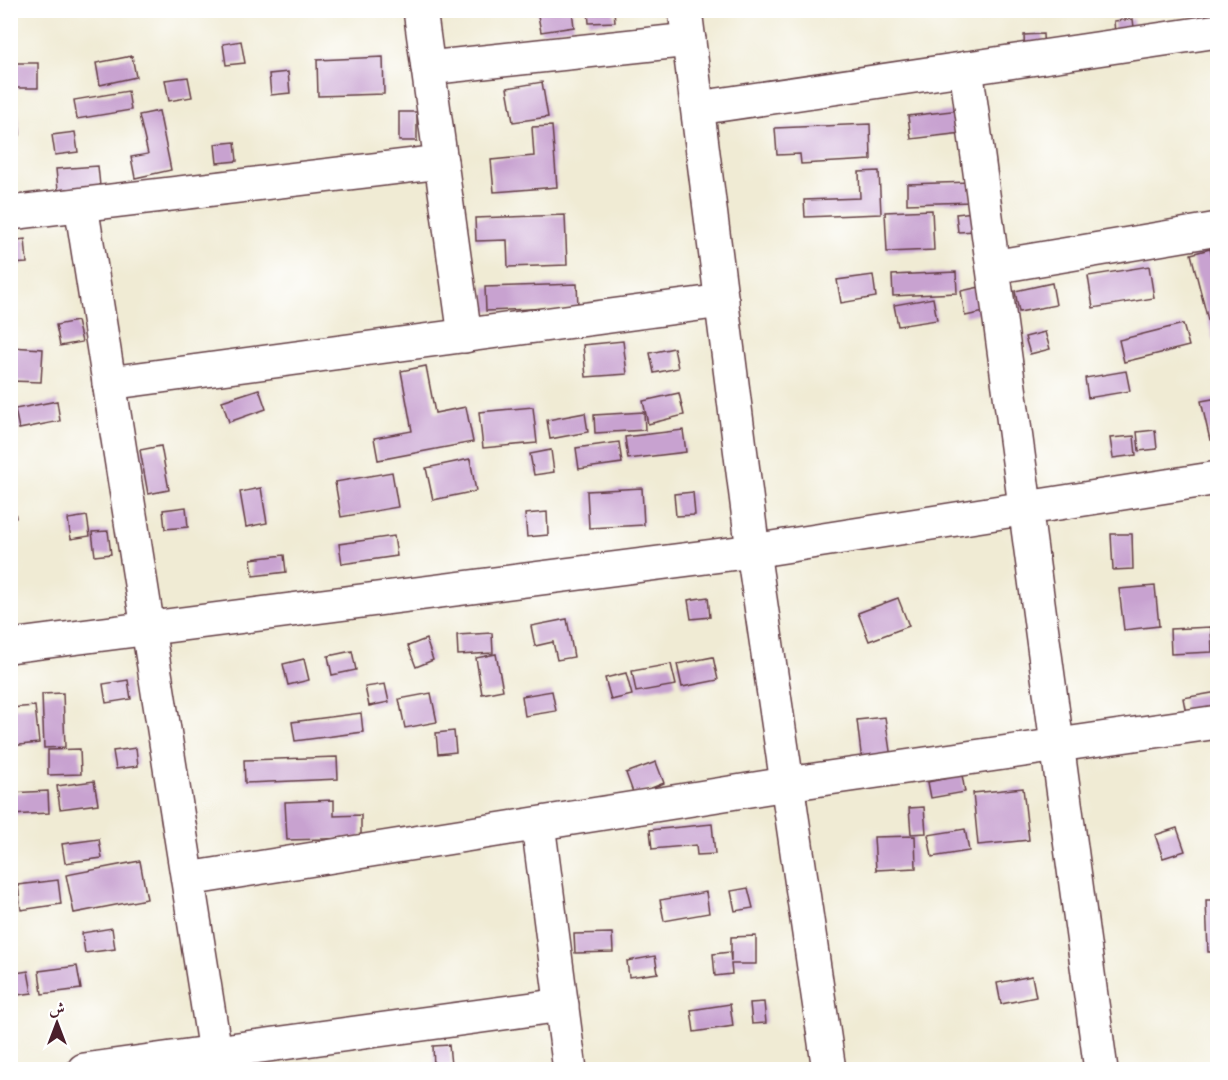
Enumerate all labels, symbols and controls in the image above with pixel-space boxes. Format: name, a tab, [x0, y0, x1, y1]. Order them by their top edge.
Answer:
north arrow	[27, 993, 87, 1053]
text: ش	[49, 1000, 65, 1020]

